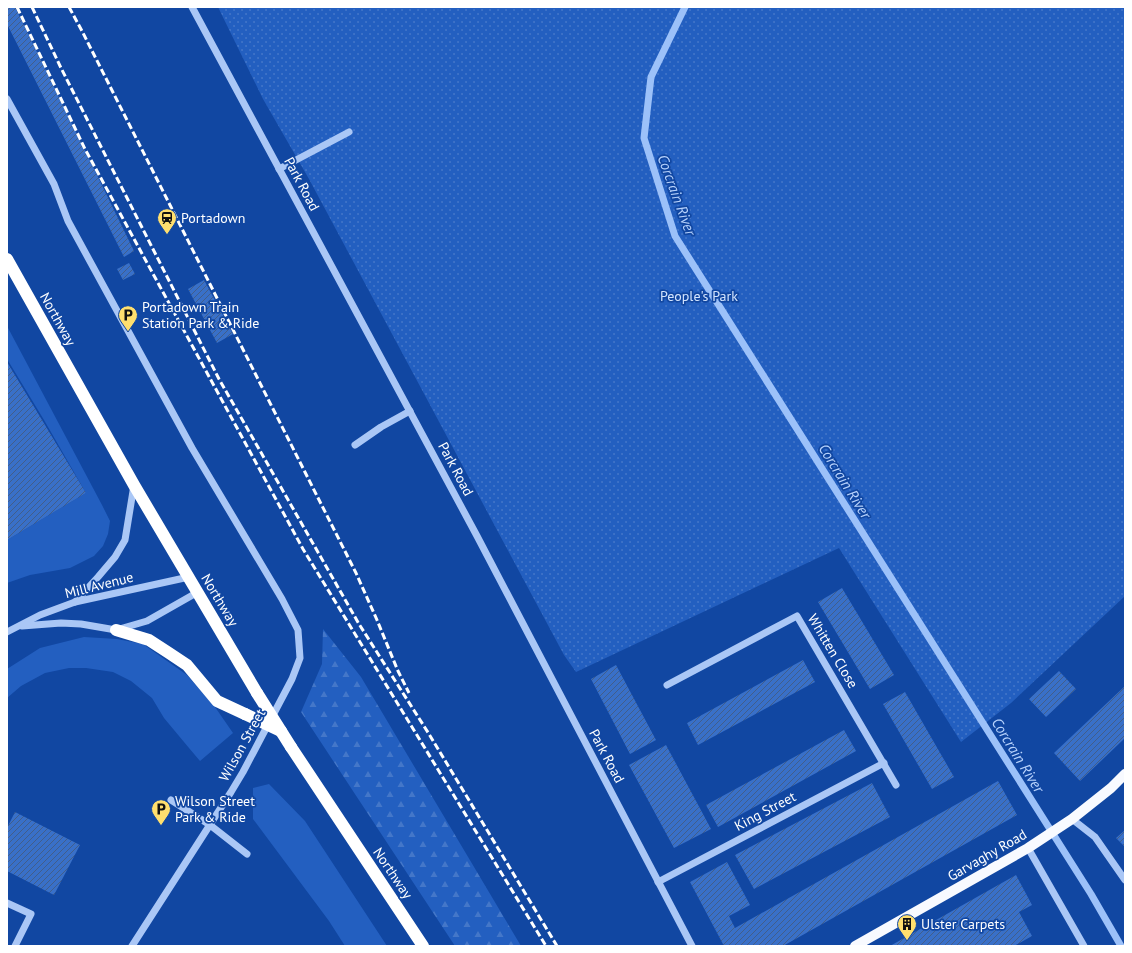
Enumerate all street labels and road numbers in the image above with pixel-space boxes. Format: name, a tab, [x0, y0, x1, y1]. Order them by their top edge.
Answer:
street label: Park Road	[280, 154, 324, 214]
street label: Northway	[36, 289, 80, 349]
street label: Park Road	[434, 439, 478, 499]
street label: Mill Avenue	[63, 568, 135, 602]
street label: Northway	[197, 570, 243, 630]
street label: Whitten Close	[804, 611, 862, 691]
street label: Wilson Street	[215, 705, 269, 784]
street label: Park Road	[585, 726, 629, 786]
street label: King Street	[731, 787, 799, 835]
street label: Garvaghy Road	[944, 825, 1030, 885]
street label: Northway	[369, 844, 417, 903]

